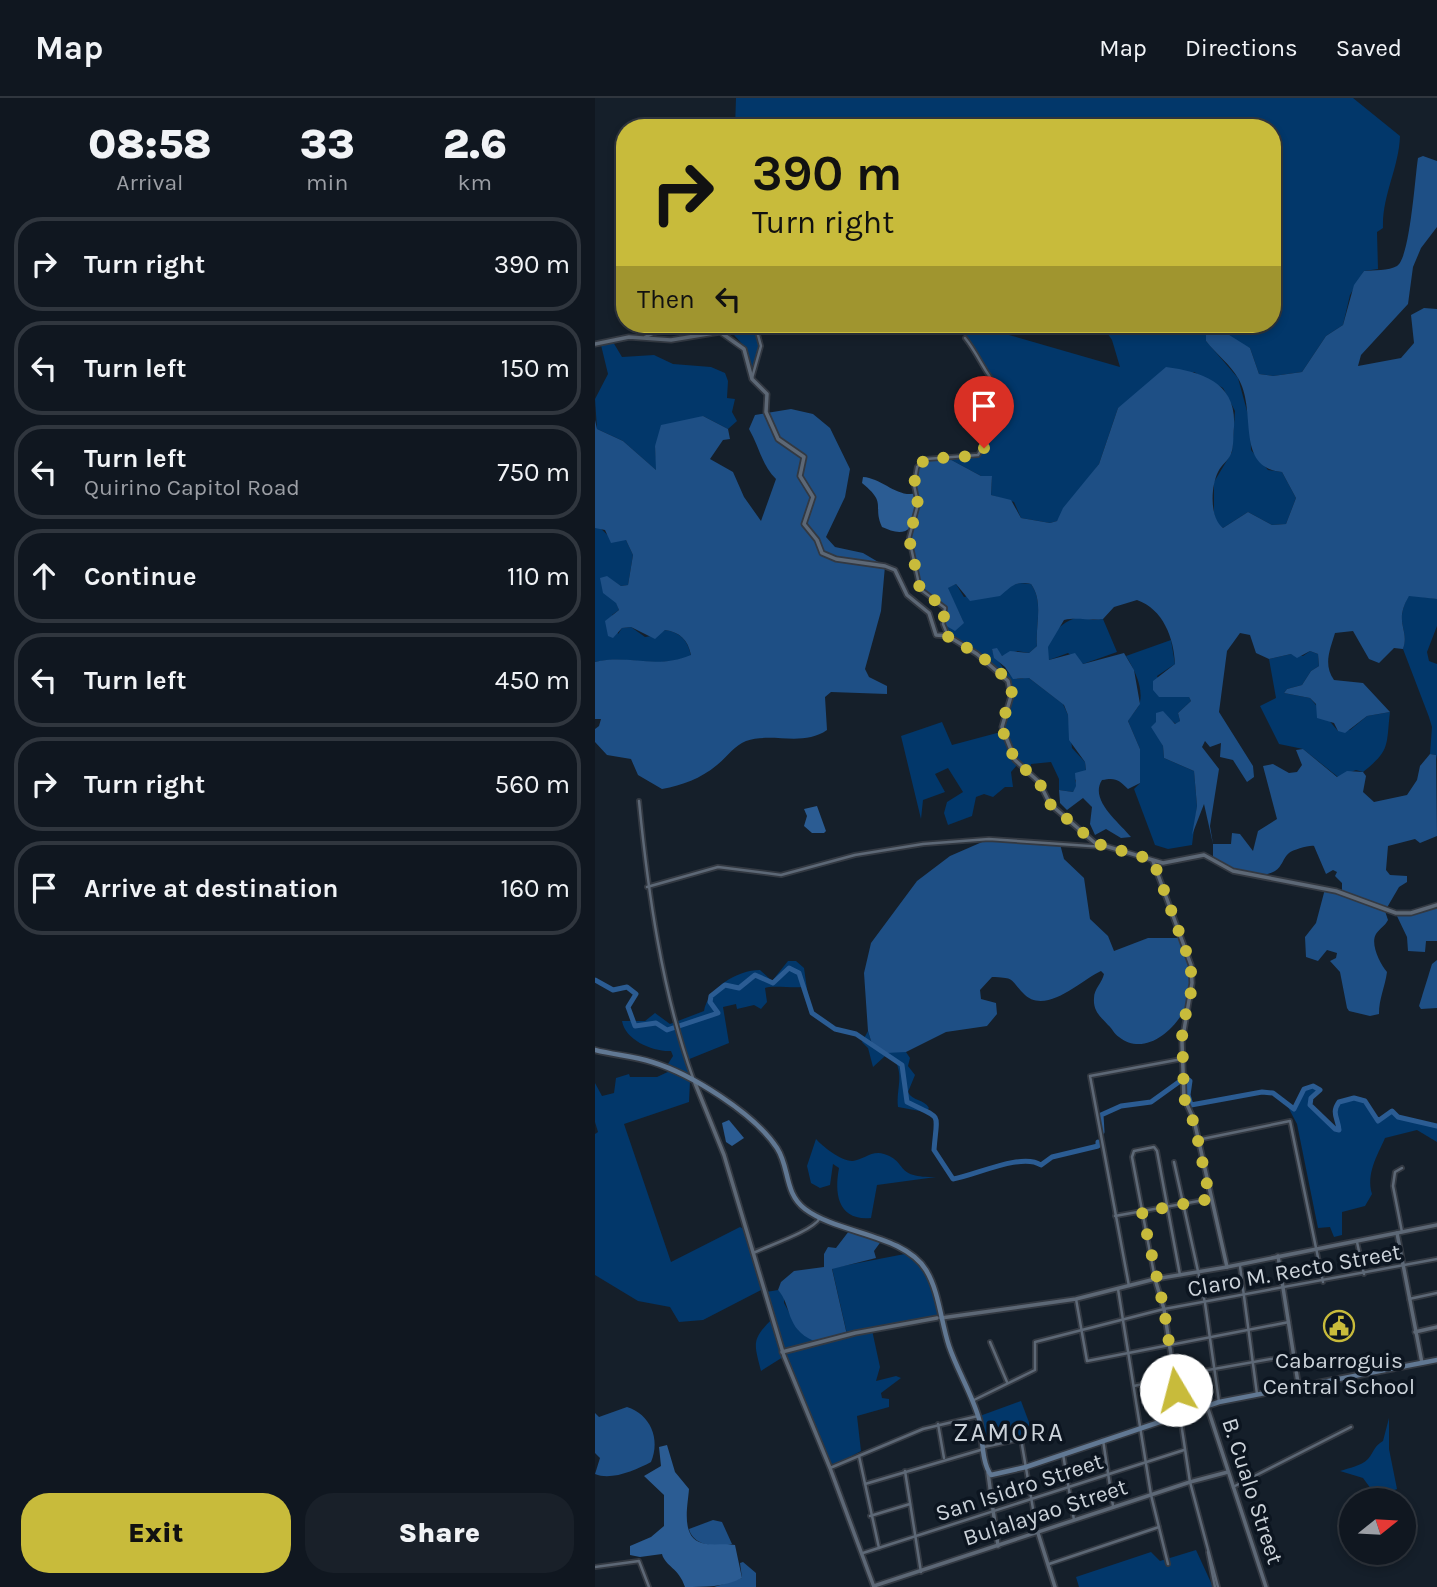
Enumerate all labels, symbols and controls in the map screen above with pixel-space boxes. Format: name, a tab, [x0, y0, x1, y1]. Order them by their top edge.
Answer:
text: Map	[35, 29, 103, 67]
text: Map	[1099, 34, 1147, 62]
text: Directions	[1185, 34, 1298, 62]
text: Saved	[1336, 34, 1402, 62]
text: 08:58	[88, 119, 212, 169]
text: 33	[300, 119, 355, 169]
text: 2.6	[443, 119, 507, 169]
text: 390 m	[752, 145, 902, 202]
icon: right	[637, 147, 728, 238]
text: Arrival	[116, 169, 184, 196]
text: min	[306, 169, 348, 196]
text: km	[458, 169, 492, 196]
text: Turn right	[752, 204, 894, 241]
icon: right	[25, 245, 63, 283]
text: Turn right	[84, 249, 205, 280]
text: 390 m	[494, 249, 570, 280]
icon: left	[709, 280, 747, 318]
text: Then	[637, 284, 695, 315]
icon: left	[25, 349, 63, 387]
text: Turn left	[84, 353, 186, 384]
text: 150 m	[501, 353, 570, 384]
pin	[954, 376, 1014, 448]
icon: arrive	[965, 387, 1003, 425]
text: Turn left	[84, 443, 186, 474]
icon: left	[25, 453, 63, 491]
text: 750 m	[497, 457, 570, 488]
text: Quirino Capitol Road	[84, 474, 300, 501]
icon: ahead	[25, 557, 63, 595]
text: Continue	[84, 561, 196, 592]
text: 110 m	[507, 561, 570, 592]
icon: left	[25, 661, 63, 699]
text: Turn left	[84, 665, 186, 696]
text: 450 m	[495, 665, 570, 696]
icon: right	[25, 765, 63, 803]
text: Turn right	[84, 769, 205, 800]
text: 560 m	[495, 769, 570, 800]
icon: arrive	[25, 869, 63, 907]
text: Arrive at destination	[84, 873, 338, 904]
text: 160 m	[501, 873, 570, 904]
street label: Claro M. Recto Street	[1185, 1238, 1403, 1303]
public building icon: Cabarroguis Central School	[1322, 1309, 1356, 1343]
place label: Cabarroguis Central School	[1263, 1347, 1415, 1400]
position arrow	[1139, 1353, 1213, 1427]
street label: B. Cualo Street	[1216, 1415, 1289, 1568]
district label: ZAMORA	[953, 1417, 1065, 1448]
street label: San Isidro Street	[932, 1448, 1107, 1527]
street label: Bulalayao Street	[960, 1473, 1131, 1552]
north arrow	[1339, 1488, 1416, 1564]
map controls	[1339, 1488, 1416, 1565]
button: Exit	[21, 1493, 291, 1573]
button: Share	[305, 1493, 574, 1573]

